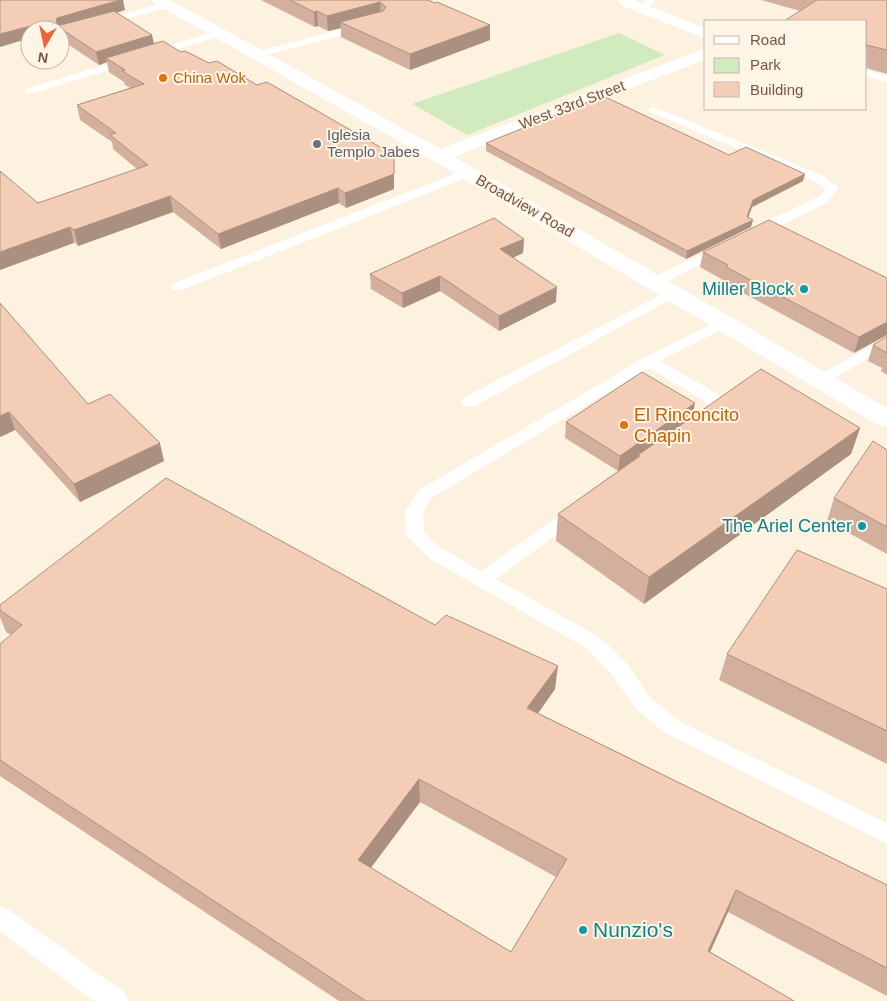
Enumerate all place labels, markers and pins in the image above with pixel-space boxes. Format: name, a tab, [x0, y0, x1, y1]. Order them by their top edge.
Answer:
place label: China Wok	[173, 69, 247, 86]
marker: China Wok	[157, 72, 169, 84]
place label: Iglesia Templo Jabes	[327, 126, 420, 160]
marker: Iglesia Templo Jabes	[311, 138, 323, 150]
place label: Miller Block	[702, 279, 795, 299]
marker: Miller Block	[798, 283, 810, 295]
place label: El Rinconcito Chapin	[634, 405, 739, 446]
marker: El Rinconcito Chapin	[618, 419, 630, 431]
place label: The Ariel Center	[722, 516, 852, 536]
marker: The Ariel Center	[856, 520, 868, 532]
place label: Nunzio's	[593, 918, 673, 941]
marker: Nunzio's	[577, 924, 589, 936]

